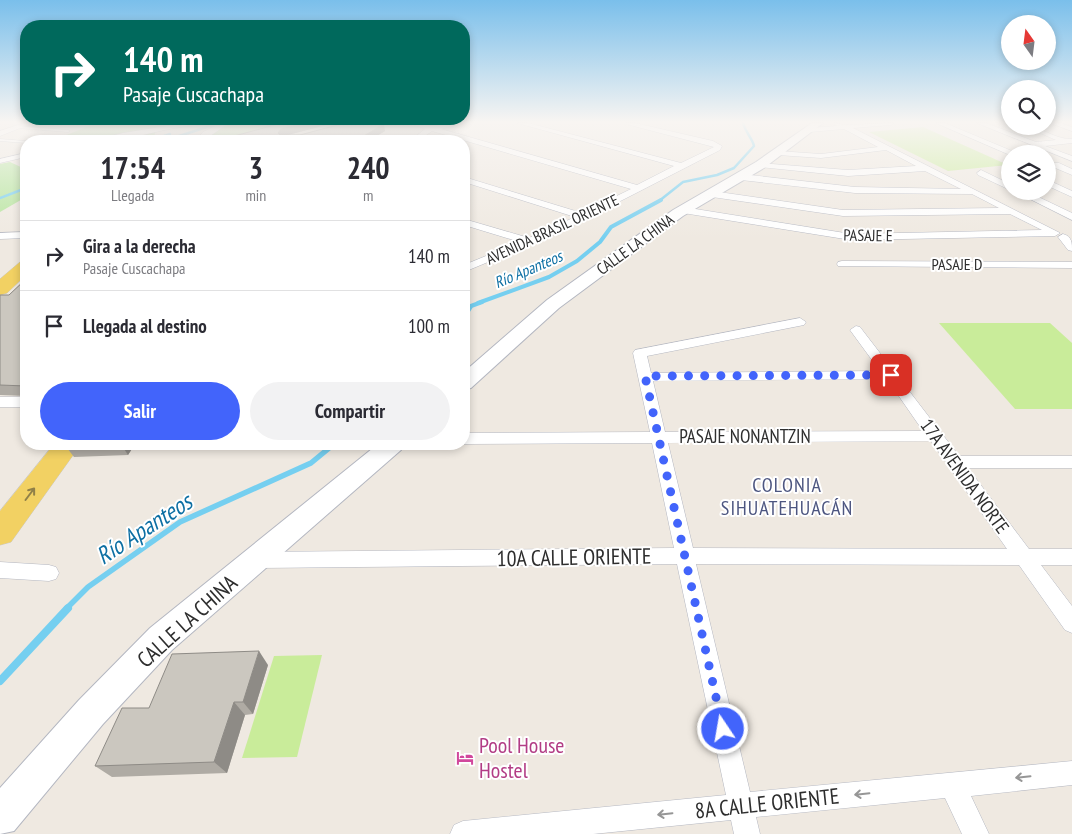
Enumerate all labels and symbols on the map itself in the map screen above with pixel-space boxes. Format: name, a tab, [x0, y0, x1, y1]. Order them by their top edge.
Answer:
north arrow	[1001, 15, 1056, 70]
street label: AVENIDA BRASIL ORIENTE	[482, 189, 622, 269]
street label: CALLE LA CHINA	[592, 209, 678, 279]
street label: PASAJE E	[843, 225, 893, 245]
water label: Río Apanteos	[491, 245, 567, 292]
street label: PASAJE D	[932, 254, 982, 274]
pin	[870, 354, 912, 396]
street label: 17A AVENIDA NORTE	[915, 414, 1015, 538]
street label: PASAJE NONANTZIN	[679, 424, 811, 448]
district label: COLONIA SIHUATEHUACÁN	[721, 472, 853, 521]
water label: Río Apanteos	[90, 485, 200, 571]
one-way arrow	[24, 488, 35, 501]
street label: 10A CALLE ORIENTE	[496, 542, 652, 572]
street label: CALLE LA CHINA	[131, 568, 243, 673]
position arrow	[696, 702, 748, 754]
place label: Pool House Hostel	[479, 731, 564, 784]
hotel icon: Pool House Hostel	[455, 748, 475, 768]
one-way arrow	[1016, 773, 1032, 782]
street label: 8A CALLE ORIENTE	[694, 782, 840, 824]
one-way arrow	[854, 789, 870, 799]
one-way arrow	[658, 809, 674, 818]

